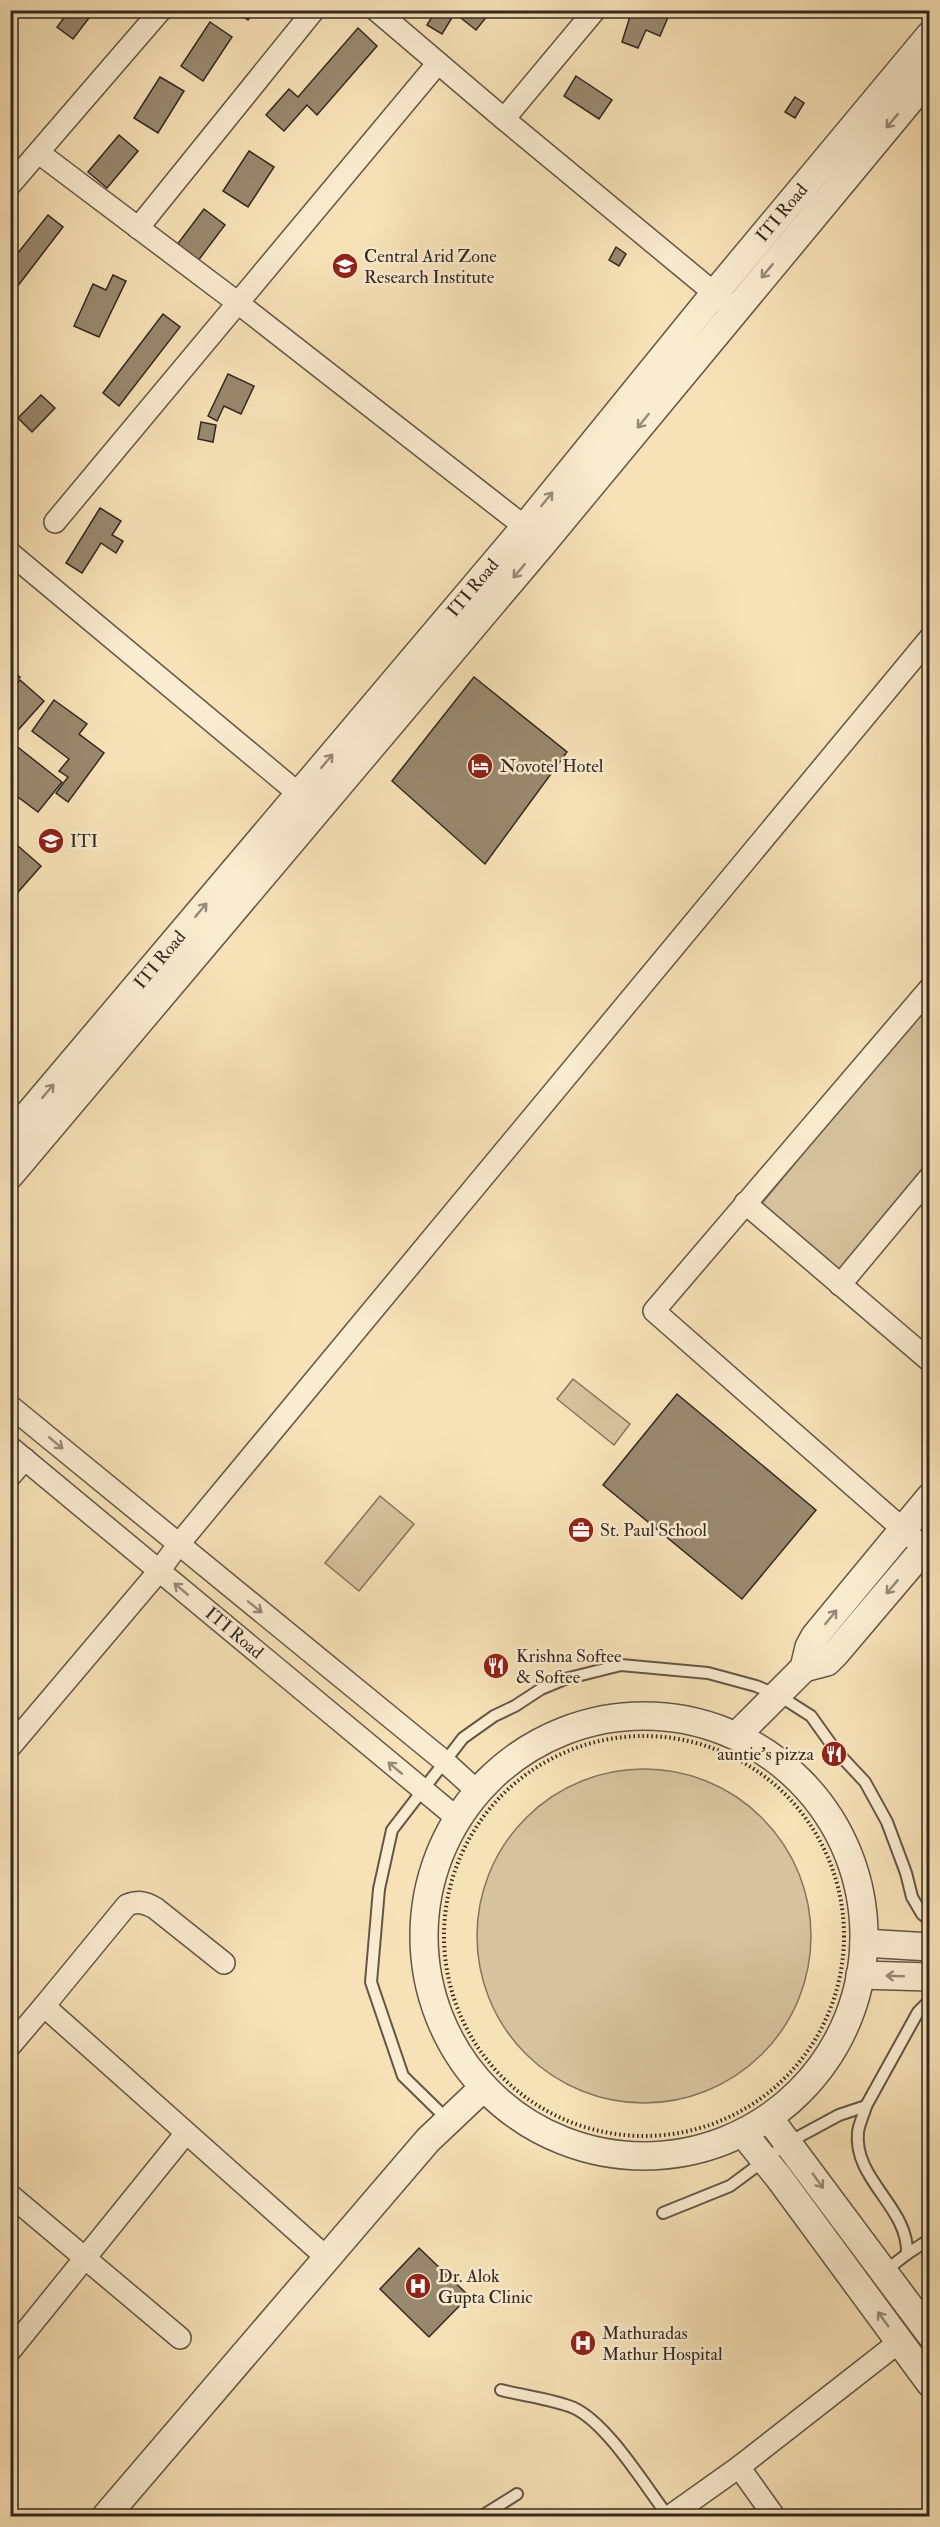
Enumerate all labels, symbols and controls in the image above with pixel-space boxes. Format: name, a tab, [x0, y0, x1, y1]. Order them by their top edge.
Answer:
one-way arrow	[885, 113, 899, 128]
street label: ITI Road	[751, 179, 813, 247]
place label: Central Arid Zone Research Institute	[364, 245, 497, 289]
school or university icon: Central Arid Zone Research Institute	[330, 251, 360, 281]
one-way arrow	[761, 262, 774, 278]
one-way arrow	[637, 413, 650, 429]
one-way arrow	[541, 492, 554, 508]
street label: ITI Road	[442, 554, 504, 622]
one-way arrow	[512, 563, 526, 578]
hotel icon: Novotel Hotel	[465, 751, 495, 781]
one-way arrow	[320, 754, 334, 769]
place label: Novotel Hotel	[500, 755, 604, 778]
school or university icon: ITI	[36, 826, 66, 856]
place label: ITI	[70, 830, 98, 853]
one-way arrow	[194, 903, 208, 918]
street label: ITI Road	[129, 926, 191, 994]
one-way arrow	[41, 1084, 55, 1099]
one-way arrow	[48, 1437, 64, 1450]
office icon: St. Paul School	[566, 1515, 596, 1545]
place label: St. Paul School	[600, 1519, 707, 1542]
one-way arrow	[885, 1579, 899, 1594]
one-way arrow	[174, 1582, 189, 1596]
one-way arrow	[247, 1601, 263, 1614]
street label: ITI Road	[200, 1602, 268, 1664]
one-way arrow	[824, 1610, 837, 1626]
place label: Krishna Softee & Softee	[516, 1645, 622, 1689]
restaurant icon: Krishna Softee & Softee	[481, 1651, 511, 1681]
restaurant icon: auntie's pizza	[819, 1739, 849, 1769]
place label: auntie's pizza	[717, 1743, 815, 1766]
one-way arrow	[388, 1761, 404, 1774]
one-way arrow	[885, 1970, 905, 1982]
one-way arrow	[811, 2172, 824, 2188]
place label: Dr. Alok Gupta Clinic	[438, 2265, 532, 2309]
hospital icon: Dr. Alok Gupta Clinic	[403, 2271, 433, 2301]
one-way arrow	[876, 2311, 889, 2327]
place label: Mathuradas Mathur Hospital	[602, 2322, 723, 2366]
hospital icon: Mathuradas Mathur Hospital	[568, 2328, 598, 2358]

